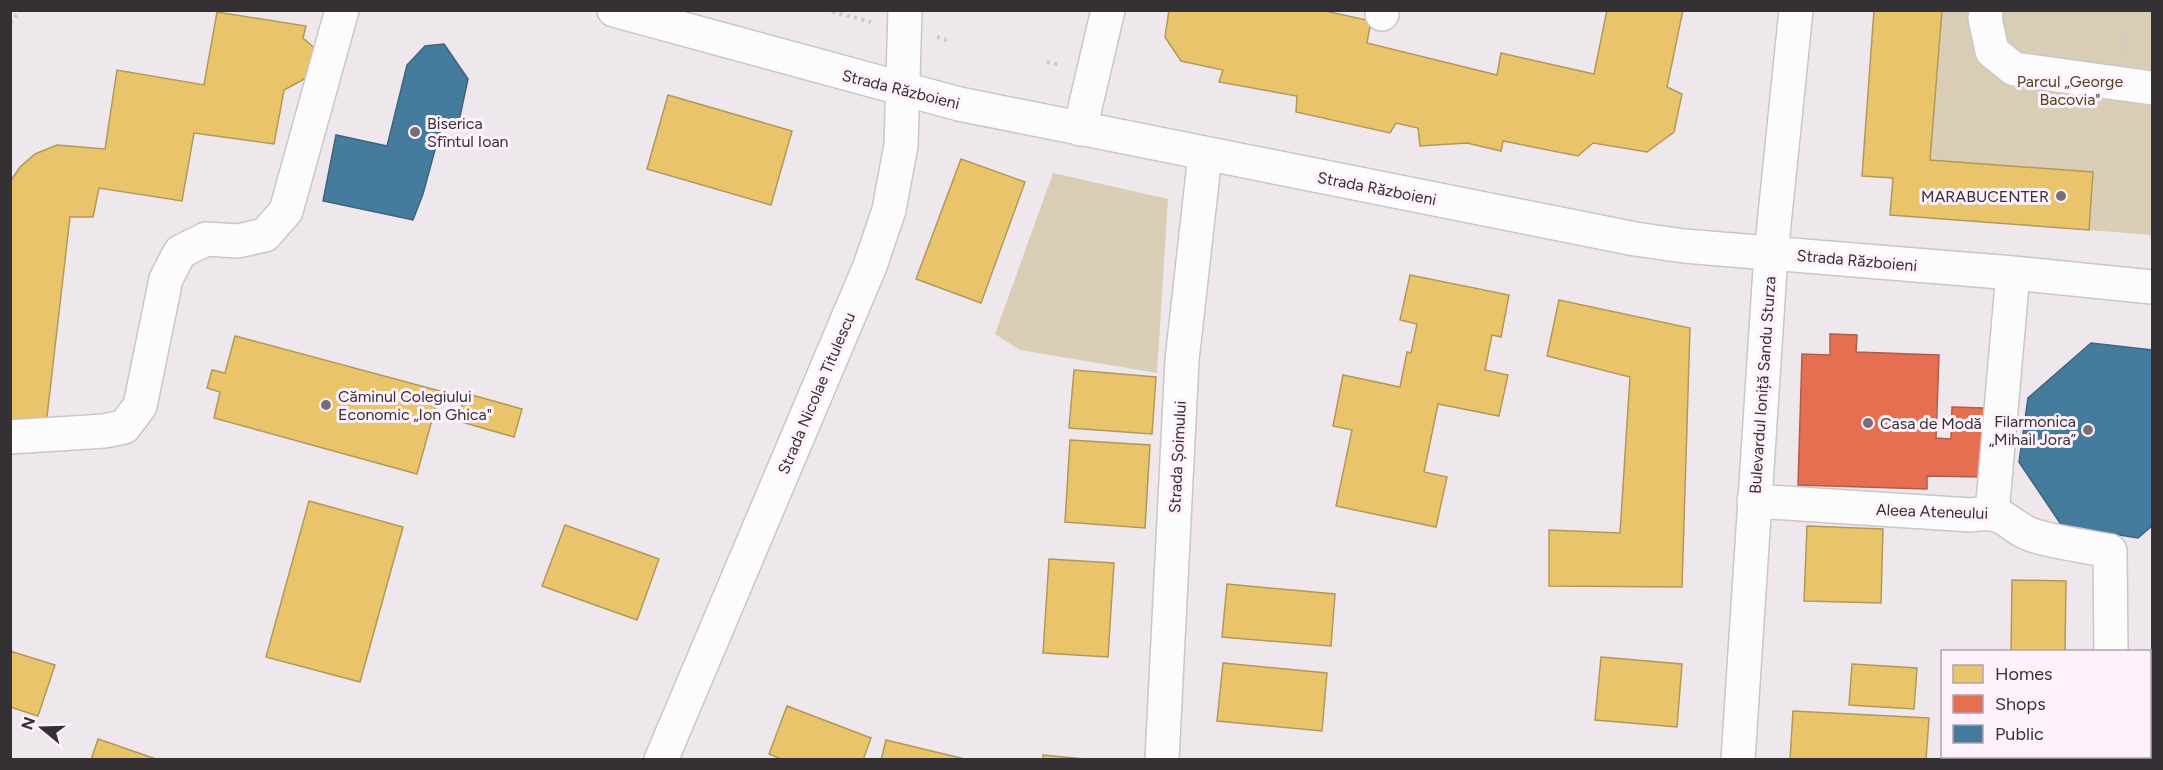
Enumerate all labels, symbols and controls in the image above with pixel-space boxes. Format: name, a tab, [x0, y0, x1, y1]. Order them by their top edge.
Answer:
street label: Strada Războieni	[840, 66, 962, 113]
park label: Parcul „George Bacovia"	[2017, 72, 2123, 109]
place label: Biserica Sfîntul Ioan	[427, 114, 509, 151]
marker: Biserica Sfîntul Ioan	[408, 125, 422, 139]
street label: Strada Războieni	[1316, 168, 1438, 209]
place label: MARABUCENTER	[1921, 187, 2049, 206]
marker: MARABUCENTER	[2054, 189, 2068, 203]
street label: Strada Războieni	[1796, 246, 1918, 275]
street label: Bulevardul Ioniță Sandu Sturza	[1745, 276, 1780, 494]
street label: Strada Nicolae Titulescu	[774, 309, 859, 477]
place label: Căminul Colegiului Economic „Ion Ghica"	[338, 387, 492, 424]
marker: Căminul Colegiului Economic „Ion Ghica"	[319, 398, 333, 412]
street label: Strada Șoimului	[1165, 400, 1190, 514]
place label: Filarmonica „Mihail Jora”	[1989, 412, 2077, 449]
place label: Casa de Modă	[1880, 414, 1982, 433]
marker: Casa de Modă	[1861, 416, 1875, 430]
marker: Filarmonica „Mihail Jora”	[2081, 423, 2095, 437]
street label: Aleea Ateneului	[1876, 500, 1988, 523]
legend	[1941, 650, 2151, 758]
text: Homes	[1995, 663, 2053, 685]
text: Shops	[1995, 693, 2046, 715]
north arrow	[12, 698, 72, 758]
text: N	[17, 714, 39, 732]
text: Public	[1995, 723, 2044, 745]

